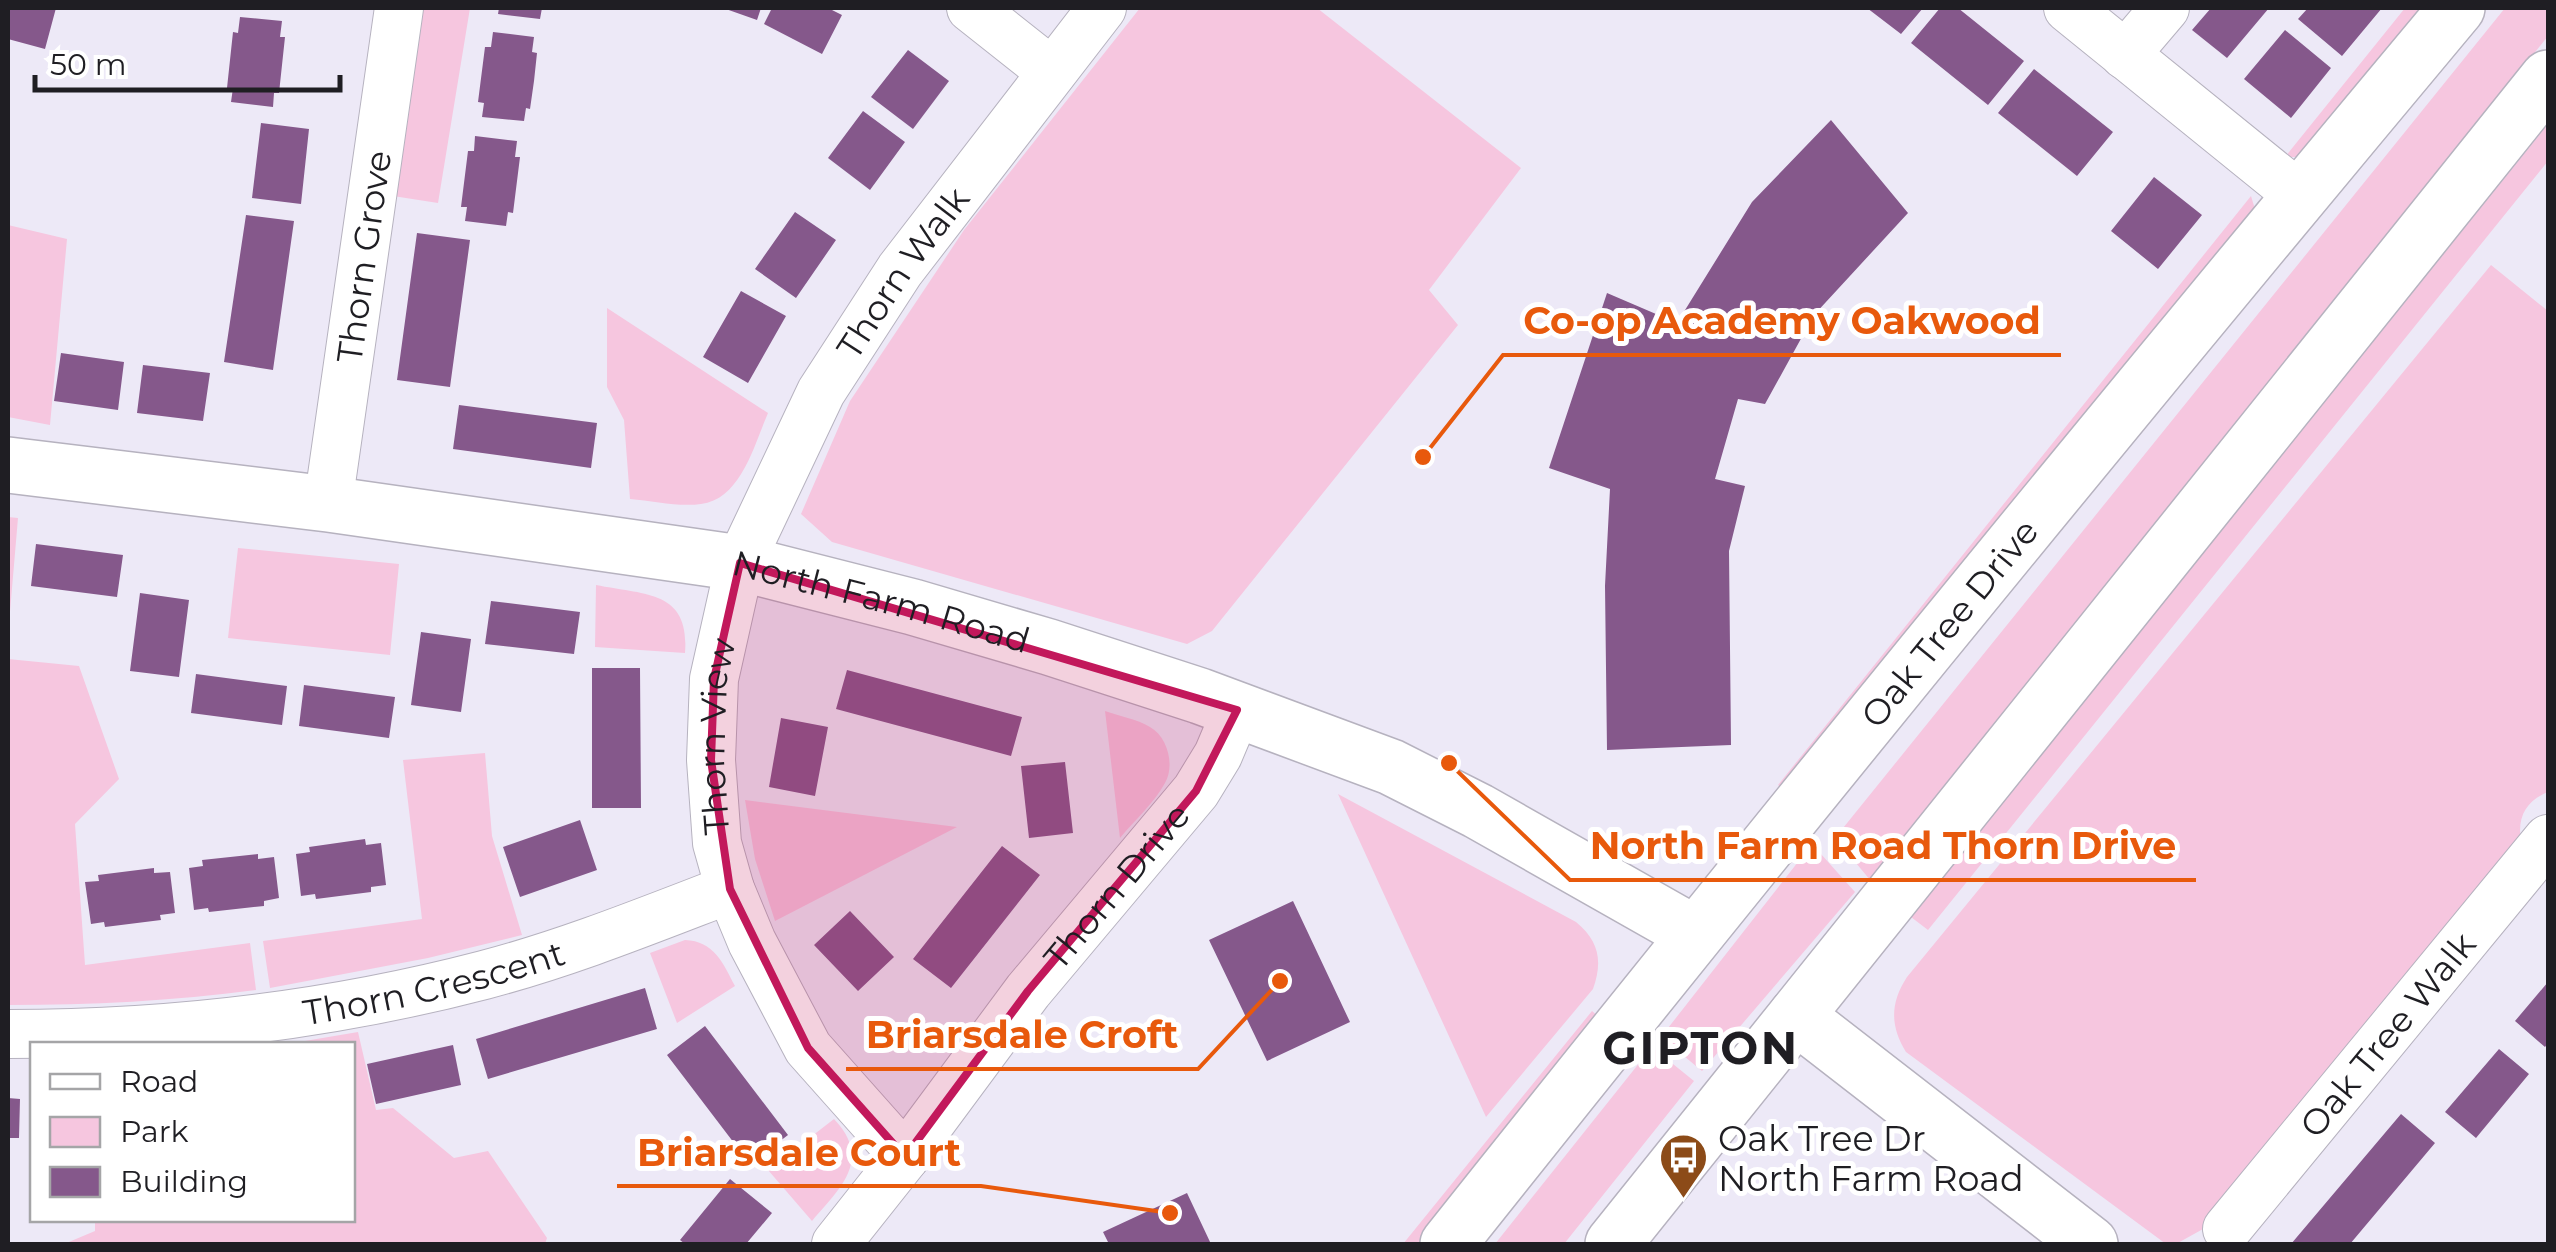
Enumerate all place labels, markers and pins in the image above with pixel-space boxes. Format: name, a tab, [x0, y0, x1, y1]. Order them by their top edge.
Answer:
callout: Co-op Academy Oakwood	[1503, 287, 2061, 355]
callout: North Farm Road Thorn Drive	[1570, 812, 2196, 880]
callout: Briarsdale Croft	[846, 1001, 1198, 1069]
place label: Oak Tree Dr North Farm Road	[1718, 1117, 2024, 1200]
callout: Briarsdale Court	[617, 1118, 981, 1186]
bus stop icon: Oak Tree Dr North Farm Road	[1657, 1132, 1709, 1200]

